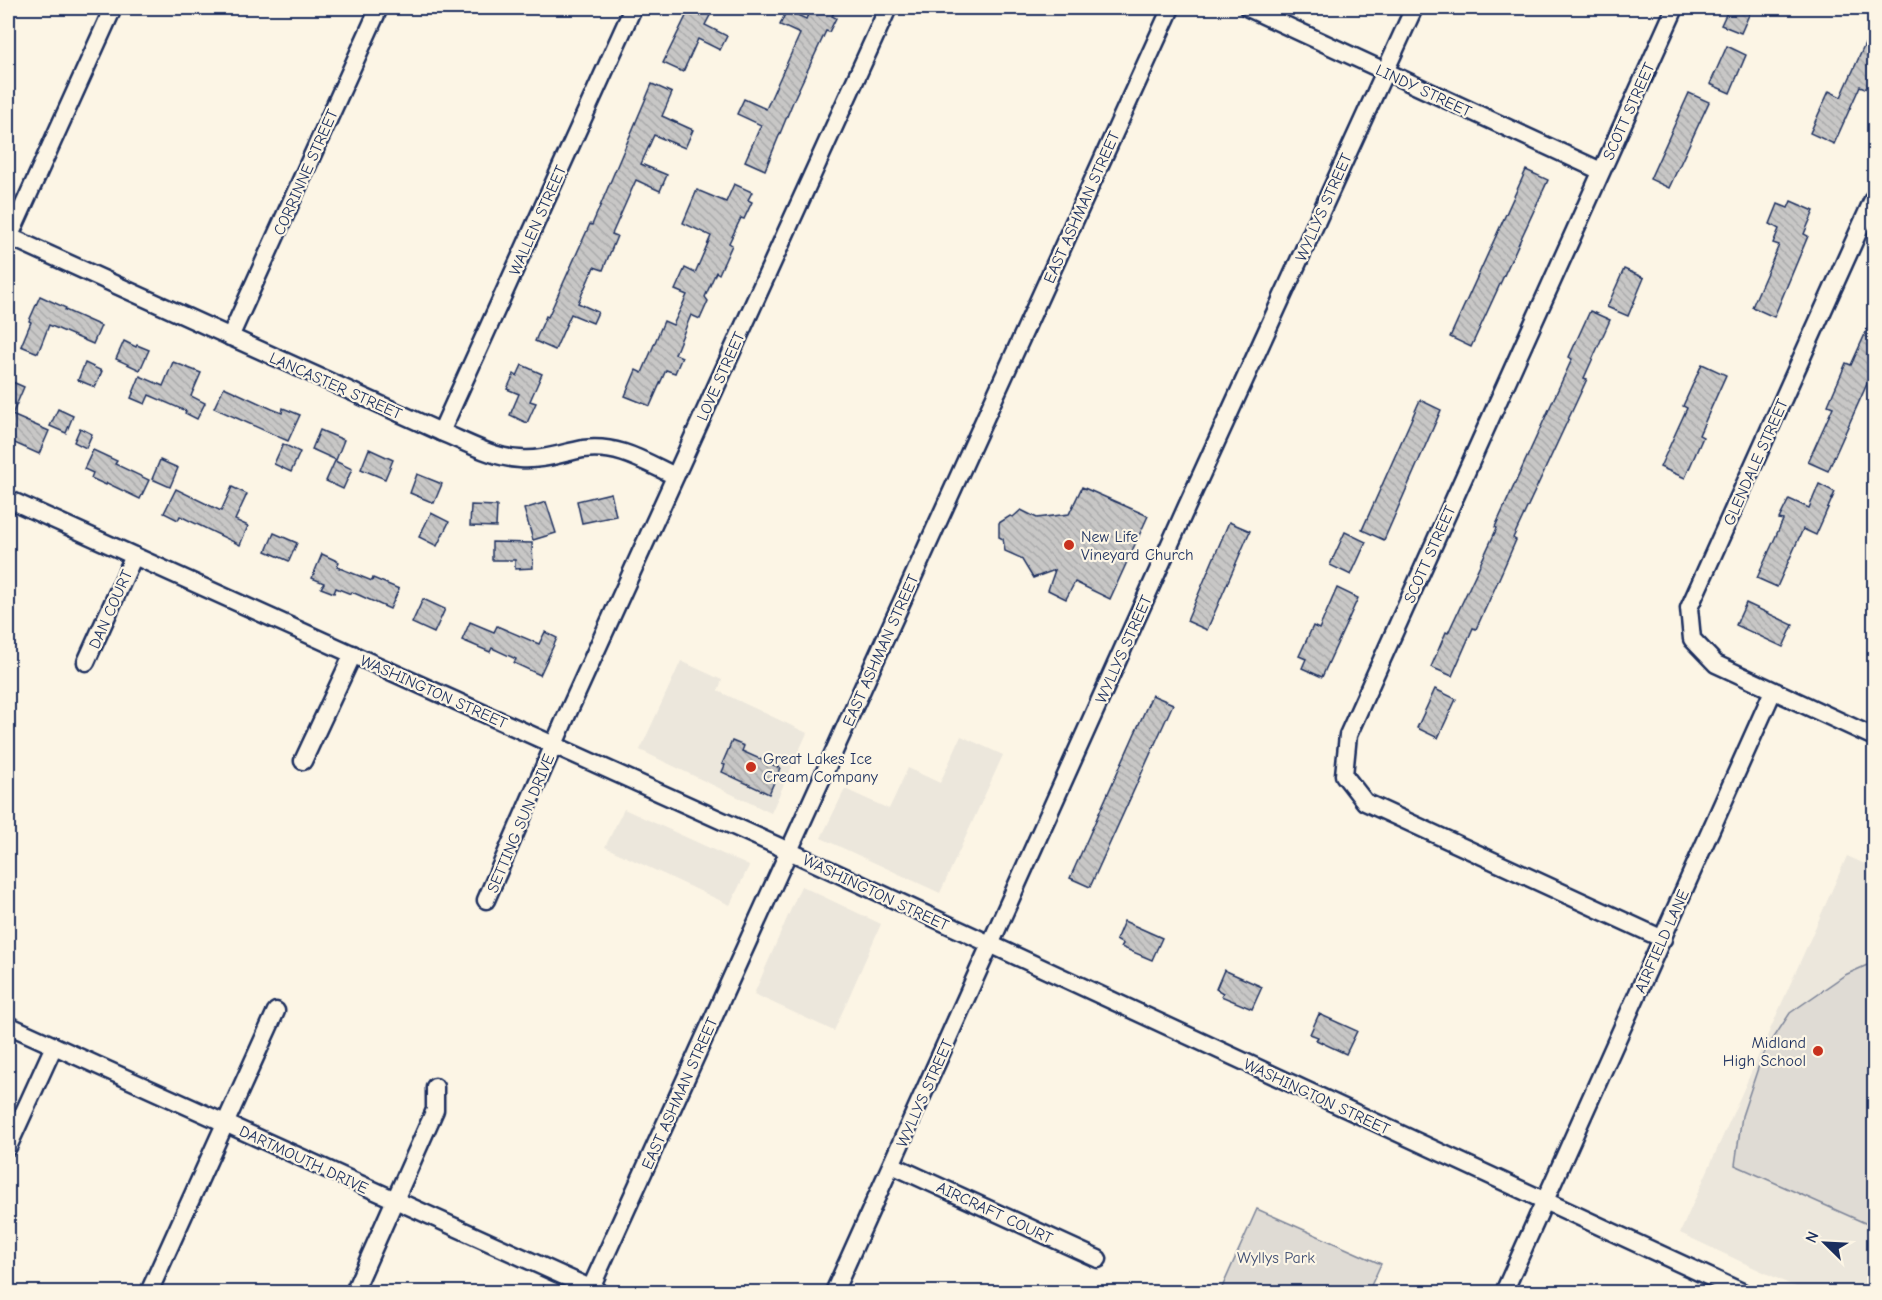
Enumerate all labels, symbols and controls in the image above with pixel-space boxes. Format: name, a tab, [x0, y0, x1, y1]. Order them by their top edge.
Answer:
street label: SCOTT STREET	[1599, 59, 1659, 163]
street label: LINDY STREET	[1373, 61, 1475, 121]
street label: CORRINNE STREET	[270, 106, 342, 238]
street label: EAST ASHMAN STREET	[1040, 128, 1124, 286]
street label: WYLLYS STREET	[1292, 150, 1356, 264]
street label: WALLEN STREET	[506, 162, 570, 278]
street label: LOVE STREET	[693, 329, 749, 424]
street label: LANCASTER STREET	[267, 349, 405, 423]
street label: GLENDALE STREET	[1720, 396, 1792, 528]
street label: SCOTT STREET	[1400, 502, 1460, 606]
place label: New Life Vineyard Church	[1081, 528, 1194, 564]
marker: New Life Vineyard Church	[1062, 538, 1076, 552]
street label: DAN COURT	[86, 567, 137, 652]
street label: EAST ASHMAN STREET	[839, 571, 923, 729]
street label: WYLLYS STREET	[1092, 592, 1156, 706]
street label: WASHINGTON STREET	[357, 651, 510, 733]
place label: Great Lakes Ice Cream Company	[763, 750, 879, 786]
street label: SETTING SUN DRIVE	[484, 751, 558, 895]
marker: Great Lakes Ice Cream Company	[744, 760, 758, 774]
street label: WASHINGTON STREET	[800, 851, 952, 935]
street label: AIRFIELD LANE	[1631, 887, 1693, 996]
street label: EAST ASHMAN STREET	[638, 1014, 722, 1172]
place label: Midland High School	[1723, 1034, 1806, 1070]
street label: WYLLYS STREET	[893, 1036, 957, 1150]
marker: Midland High School	[1811, 1044, 1825, 1058]
street label: WASHINGTON STREET	[1241, 1055, 1393, 1139]
street label: DARTMOUTH DRIVE	[236, 1122, 371, 1198]
street label: AIRCRAFT COURT	[934, 1178, 1056, 1248]
north arrow	[1795, 1213, 1855, 1273]
text: N	[1802, 1229, 1823, 1246]
park label: Wyllys Park	[1237, 1249, 1315, 1267]

